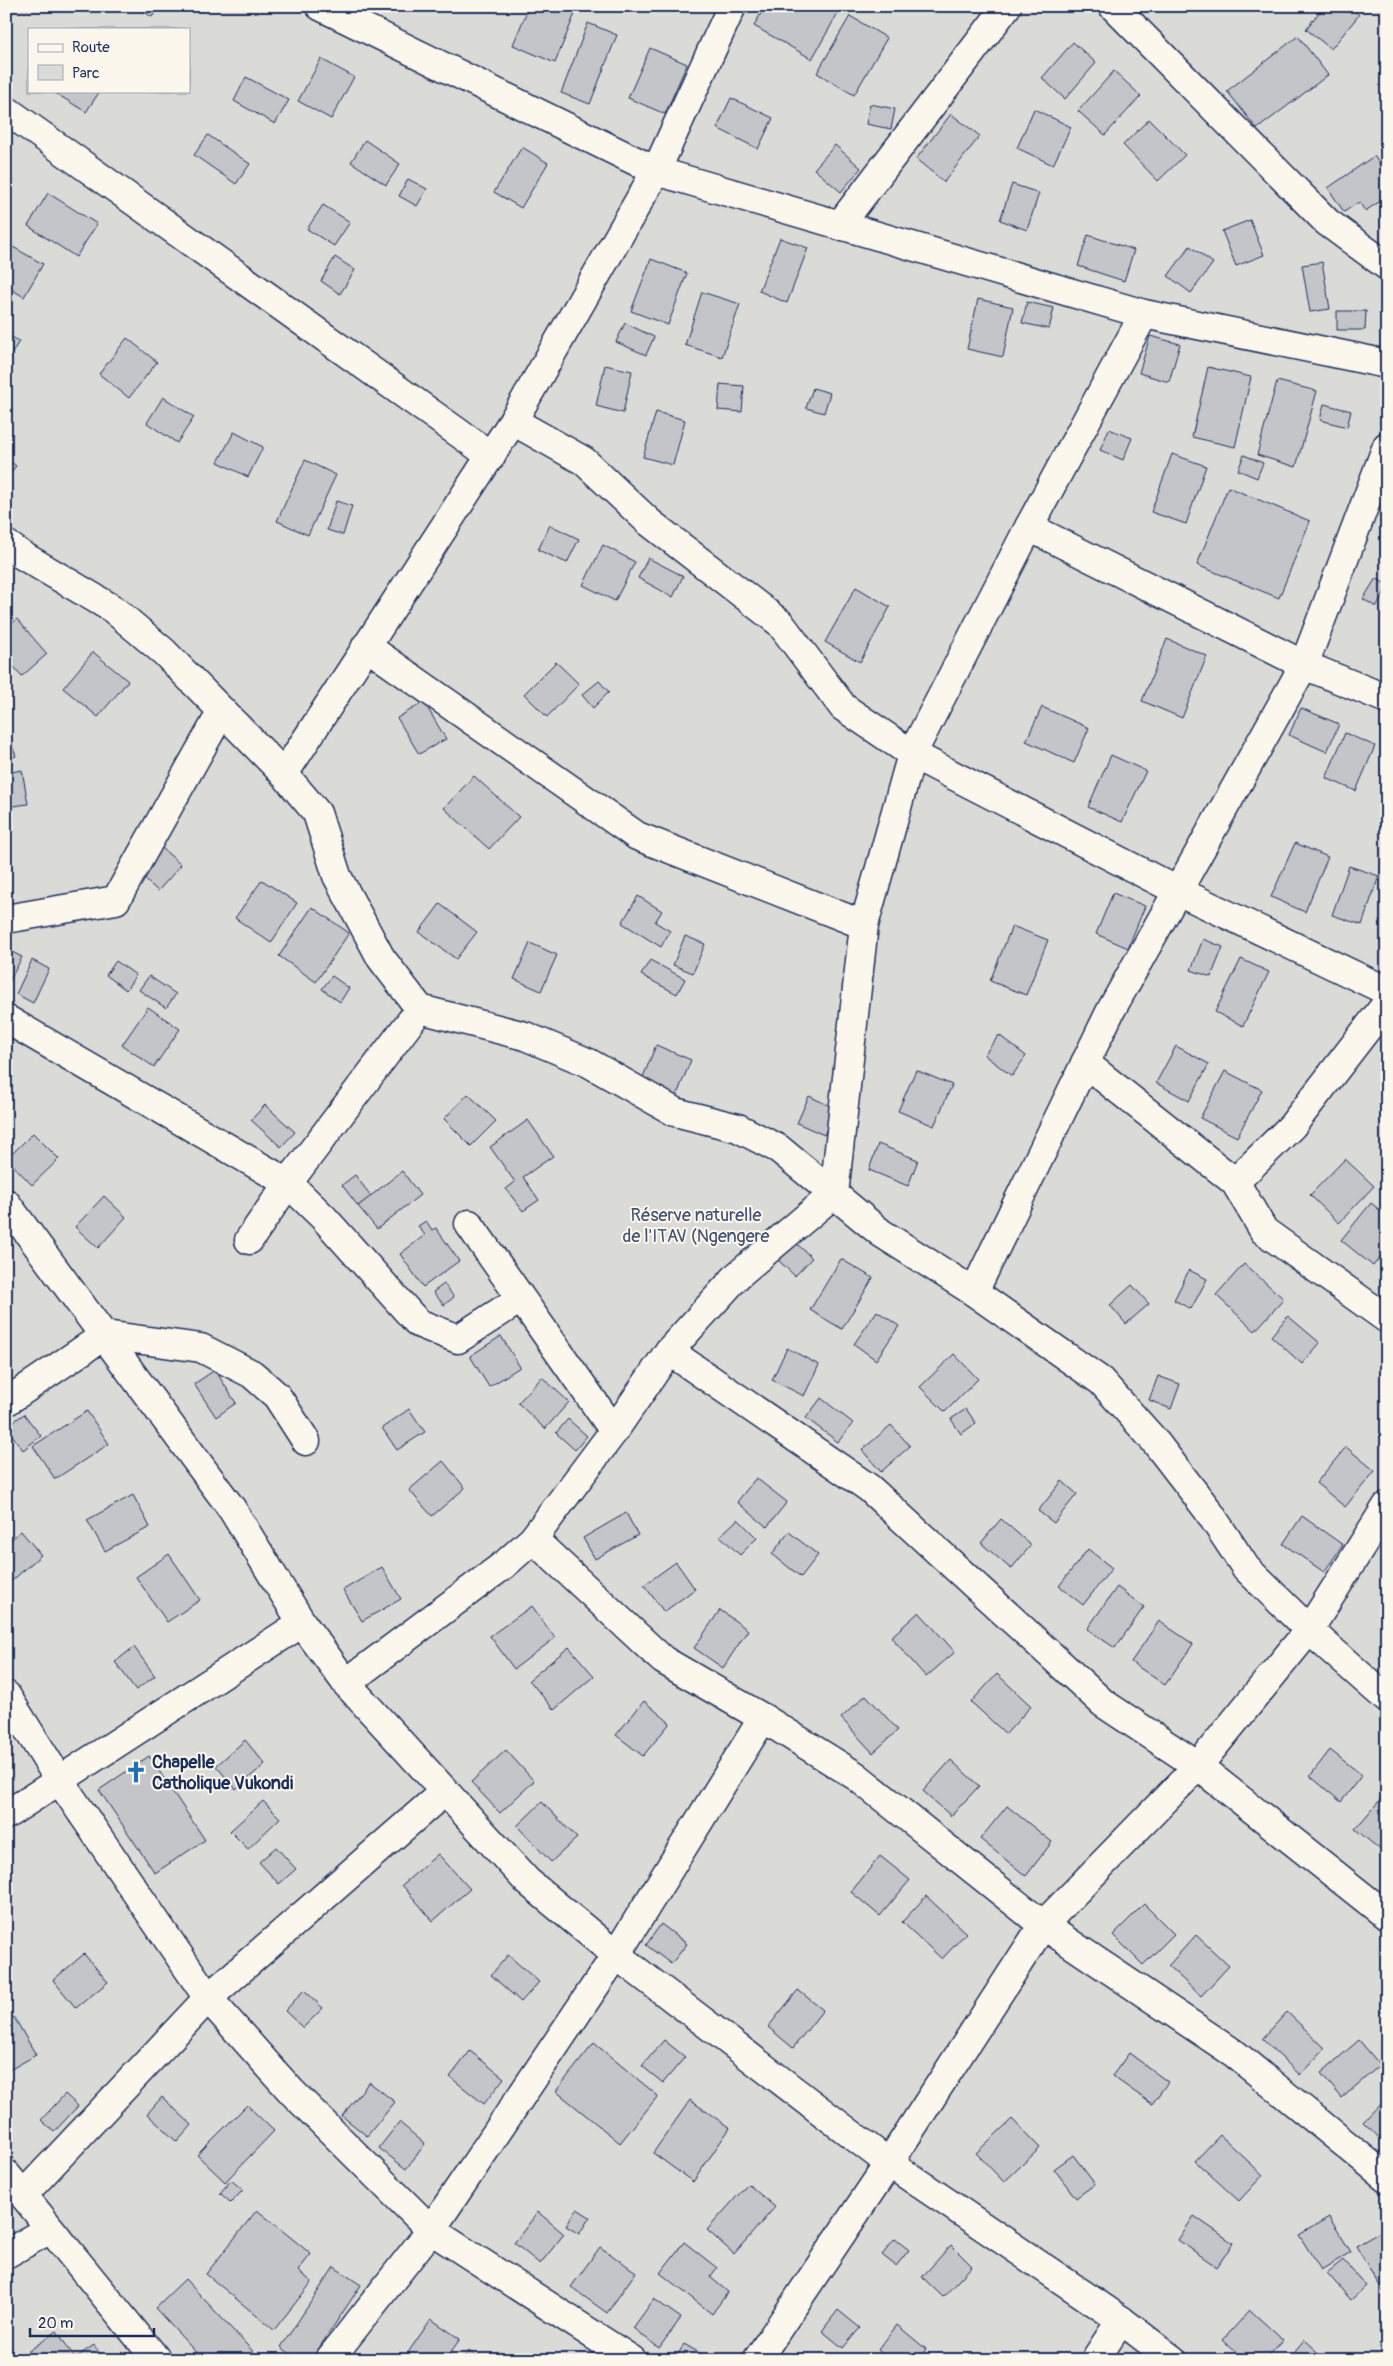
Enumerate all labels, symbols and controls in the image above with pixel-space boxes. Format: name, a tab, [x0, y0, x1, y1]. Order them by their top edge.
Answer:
legend	[28, 28, 190, 92]
text: Route	[72, 38, 110, 57]
text: Parc	[72, 64, 100, 83]
park label: Réserve naturelle de l'ITAV (Ngengere	[623, 1204, 770, 1248]
place label: Chapelle Catholique Vukondi	[152, 1751, 293, 1795]
church icon: Chapelle Catholique Vukondi	[123, 1759, 149, 1785]
scale bar	[30, 2306, 154, 2338]
text: 20 m	[38, 2314, 73, 2333]

